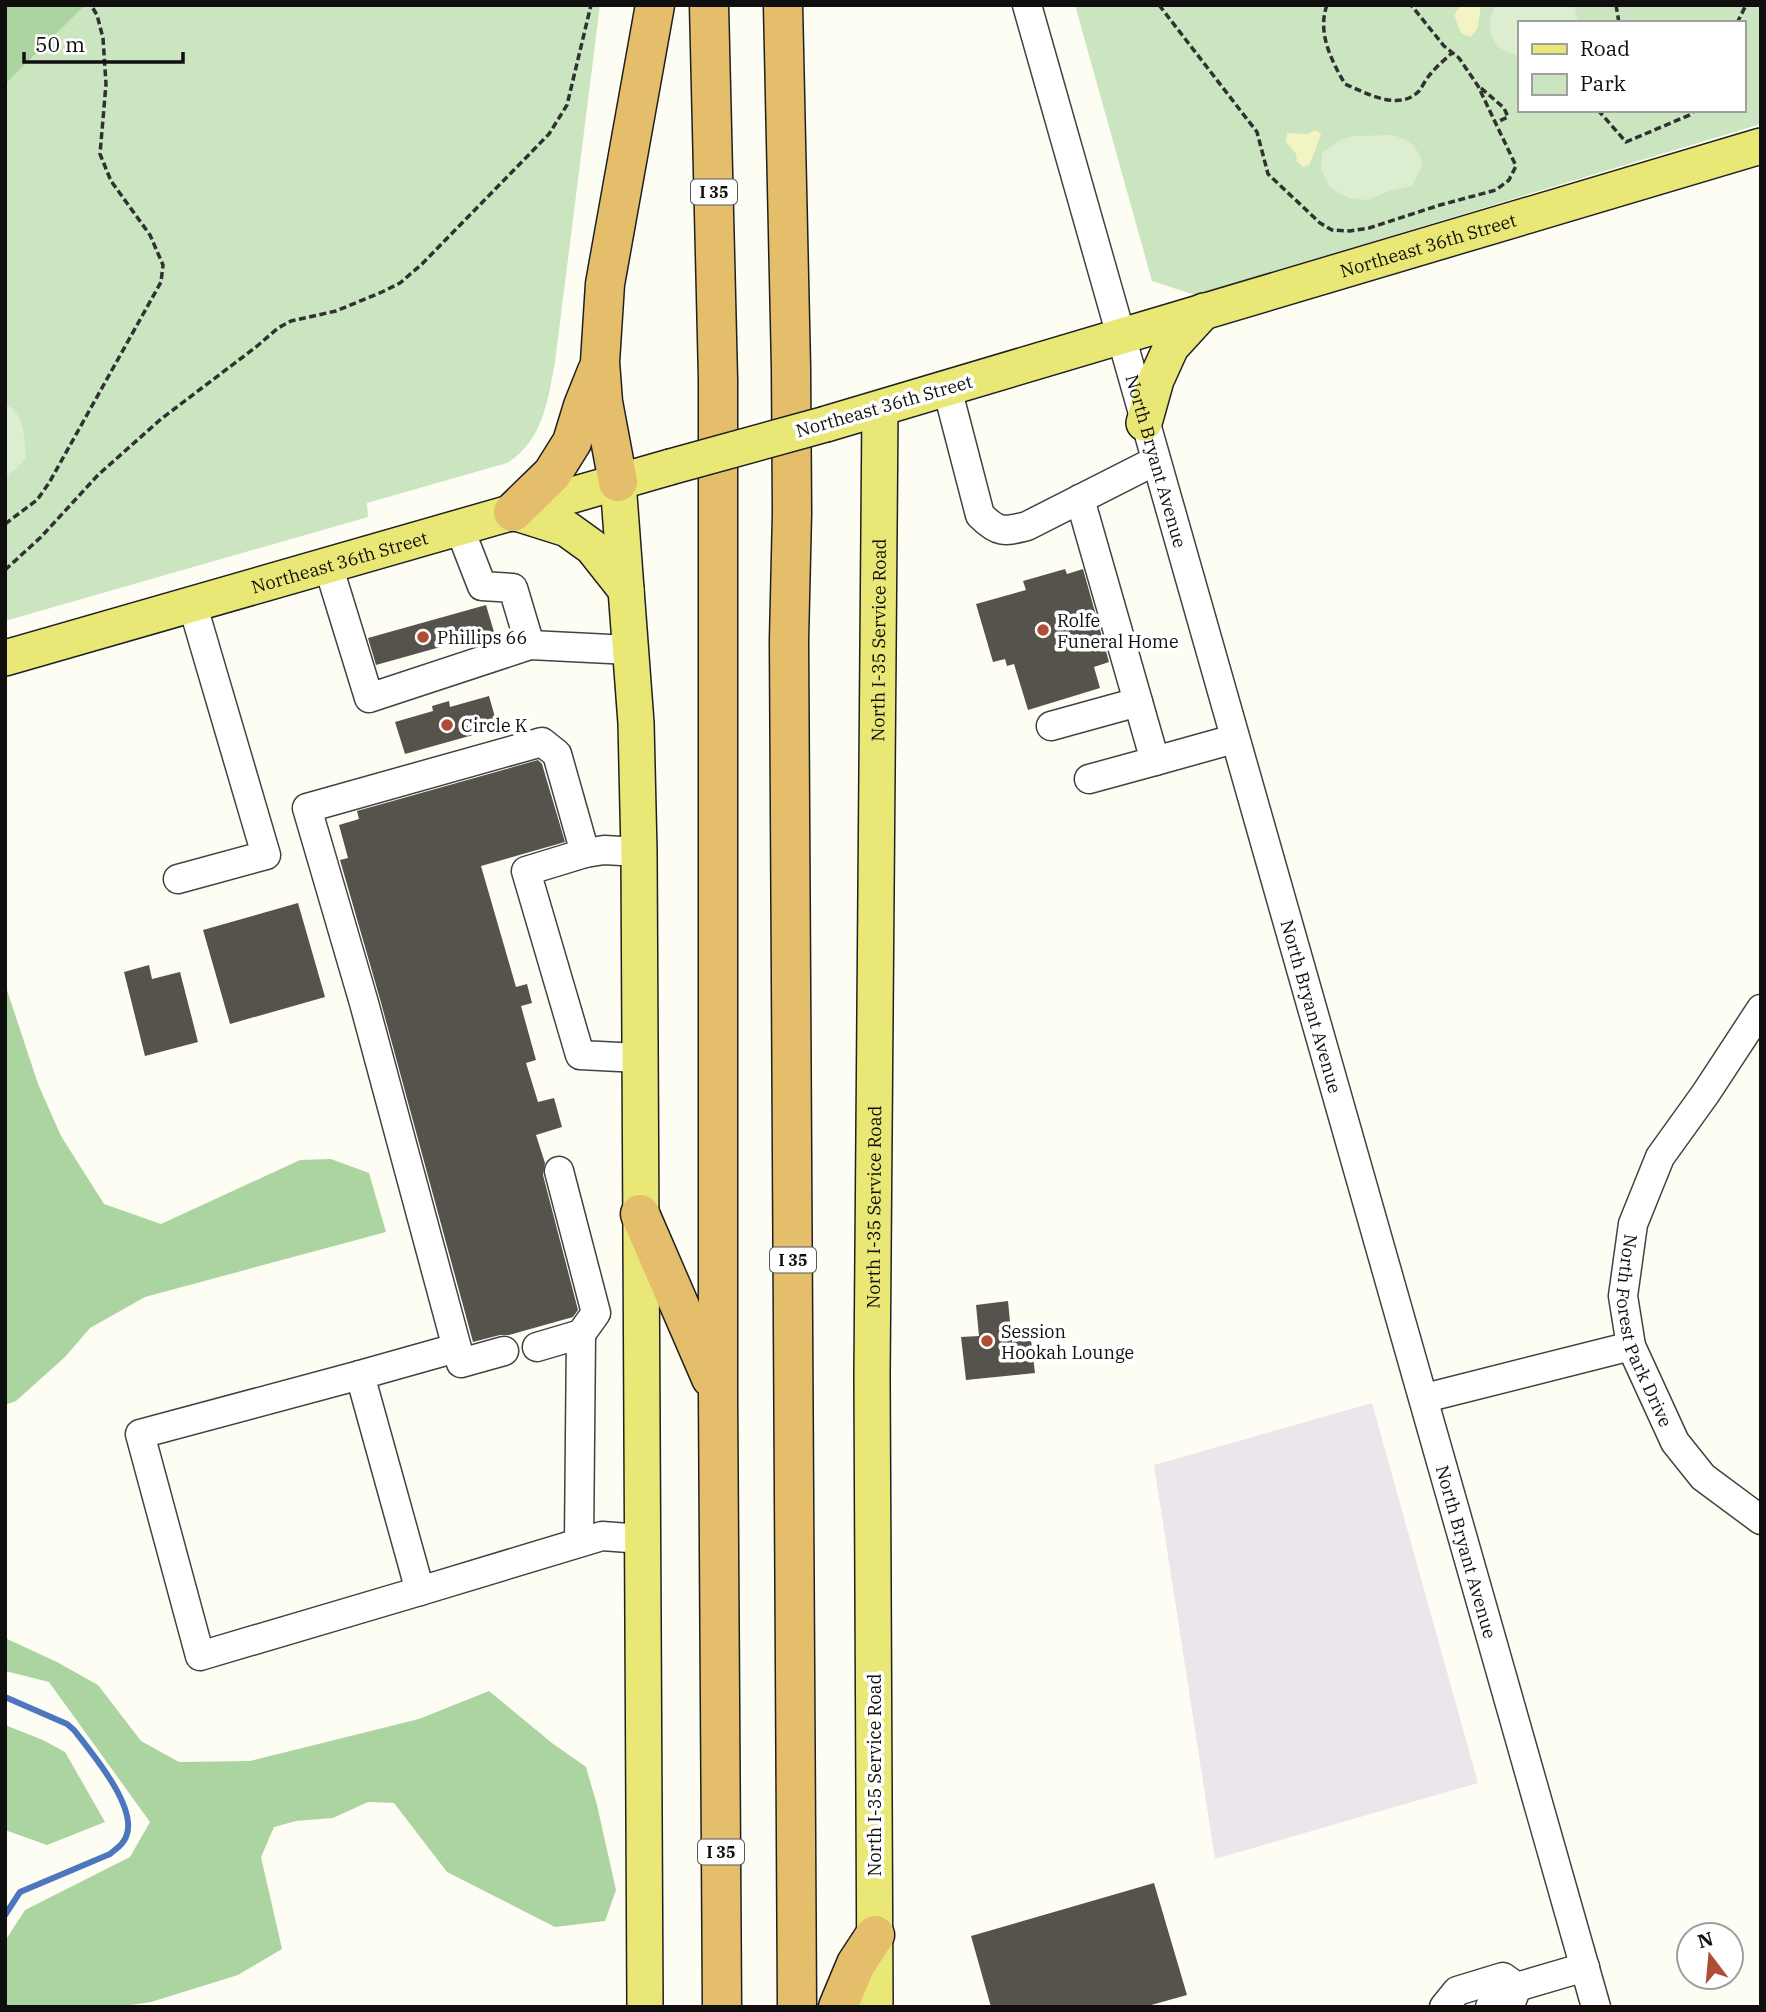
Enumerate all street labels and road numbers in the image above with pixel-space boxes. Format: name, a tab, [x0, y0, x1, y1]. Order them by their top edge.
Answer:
road number: I 35	[691, 180, 737, 204]
street label: Northeast 36th Street	[1337, 208, 1519, 282]
street label: Northeast 36th Street	[793, 370, 975, 442]
street label: North Bryant Avenue	[1121, 372, 1192, 550]
street label: Northeast 36th Street	[248, 526, 430, 598]
street label: North I-35 Service Road	[866, 538, 890, 742]
street label: North Bryant Avenue	[1276, 917, 1347, 1096]
street label: North I-35 Service Road	[861, 1105, 886, 1309]
street label: North Forest Park Drive	[1611, 1233, 1678, 1430]
road number: I 35	[770, 1248, 816, 1272]
street label: North Bryant Avenue	[1431, 1462, 1502, 1641]
street label: North I-35 Service Road	[863, 1673, 886, 1876]
road number: I 35	[698, 1840, 744, 1864]

